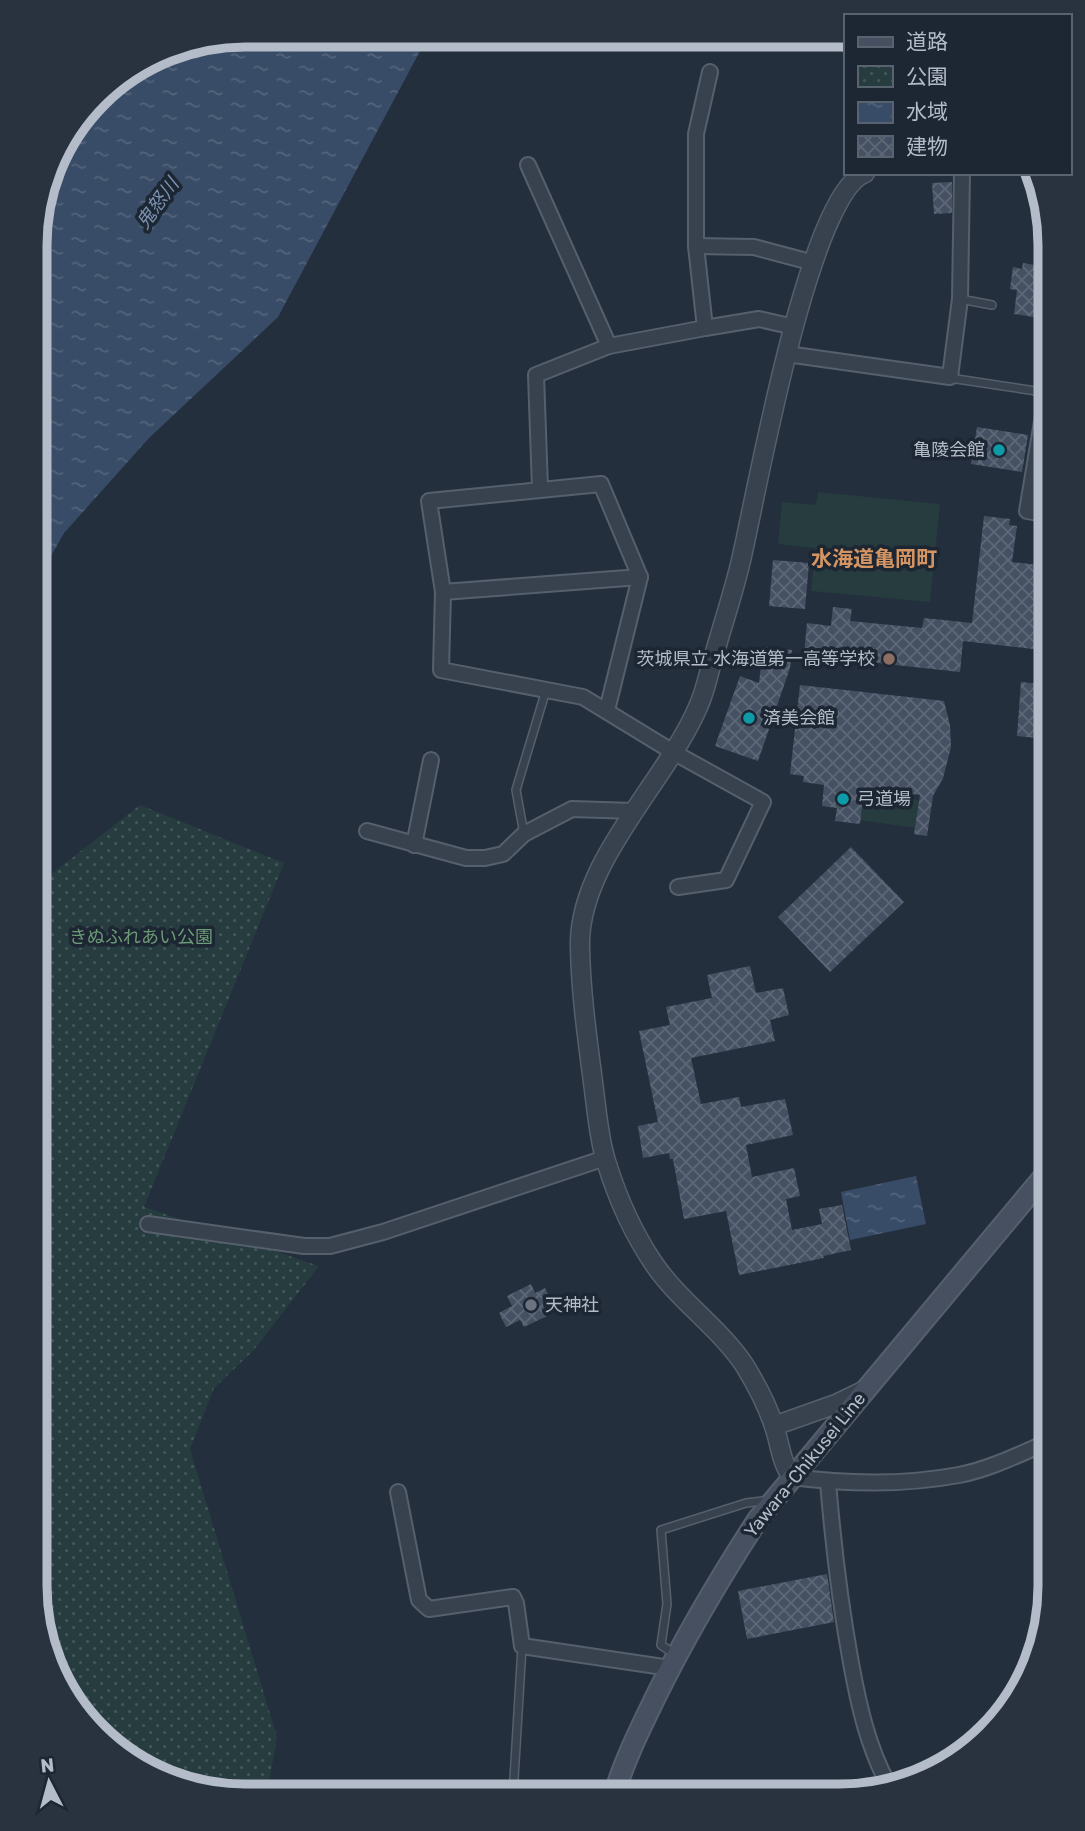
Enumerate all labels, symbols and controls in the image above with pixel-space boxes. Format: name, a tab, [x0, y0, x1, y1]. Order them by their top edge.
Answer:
legend	[844, 14, 1071, 175]
text: 道路	[906, 29, 948, 54]
text: 公園	[906, 64, 948, 89]
text: 水域	[906, 99, 948, 124]
text: 建物	[906, 134, 948, 159]
water label: 鬼怒川	[131, 172, 185, 233]
place label: 亀陵会館	[913, 439, 985, 461]
marker: 亀陵会館	[991, 442, 1007, 458]
district label: 水海道亀岡町	[811, 546, 937, 571]
place label: 茨城県立 水海道第一高等学校	[637, 648, 875, 670]
marker: 茨城県立 水海道第一高等学校	[881, 651, 897, 667]
place label: 済美会館	[763, 707, 835, 729]
marker: 済美会館	[741, 710, 757, 726]
place label: 弓道場	[857, 788, 911, 810]
marker: 弓道場	[835, 791, 851, 807]
park label: きぬふれあい公園	[69, 926, 213, 948]
place label: 天神社	[545, 1294, 599, 1316]
marker: 天神社	[523, 1297, 539, 1313]
street label: Yawara-Chikusei Line	[740, 1388, 870, 1542]
north arrow	[14, 1747, 84, 1817]
text: N	[39, 1753, 55, 1778]

